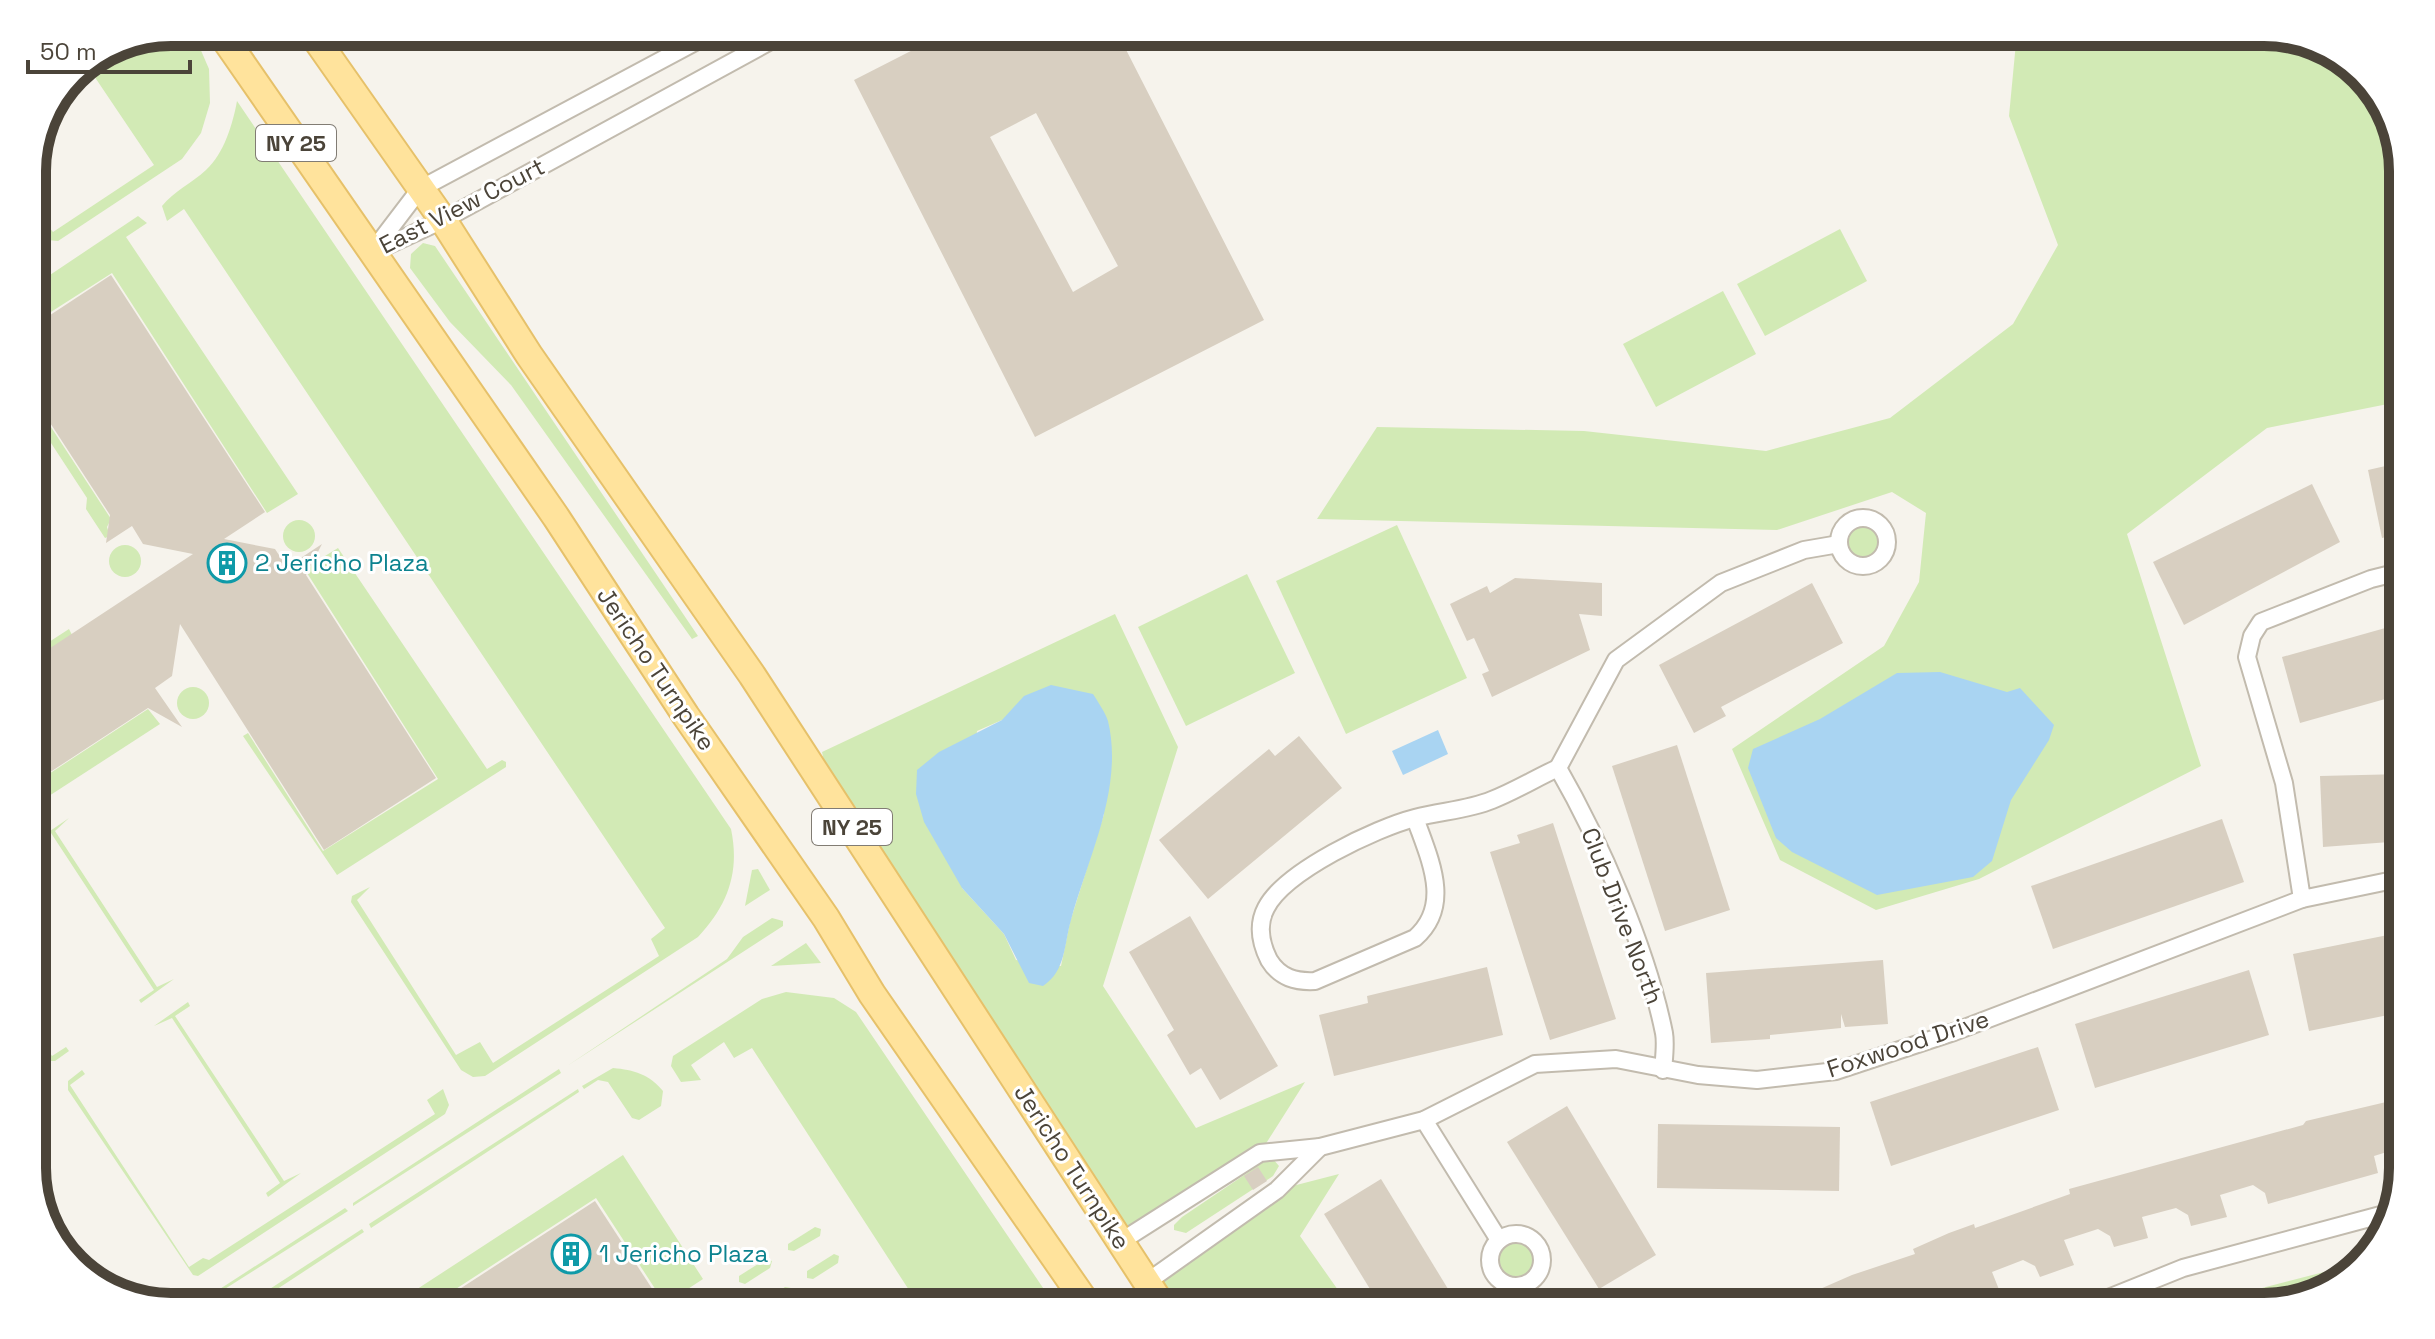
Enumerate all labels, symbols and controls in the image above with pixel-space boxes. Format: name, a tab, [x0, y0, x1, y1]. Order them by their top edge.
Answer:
scale bar	[28, 24, 190, 74]
text: 50 m	[40, 36, 97, 67]
road number: NY 25	[256, 125, 336, 161]
street label: East View Court	[374, 151, 550, 261]
building icon: 2 Jericho Plaza	[206, 542, 248, 584]
place label: 2 Jericho Plaza	[255, 547, 429, 578]
street label: Jericho Turnpike	[590, 581, 723, 756]
road number: NY 25	[812, 809, 892, 845]
street label: Club Drive North	[1575, 823, 1670, 1009]
street label: Foxwood Drive	[1823, 1003, 1993, 1084]
street label: Jericho Turnpike	[1007, 1078, 1137, 1255]
building icon: 1 Jericho Plaza	[550, 1233, 592, 1275]
place label: 1 Jericho Plaza	[599, 1238, 769, 1269]

